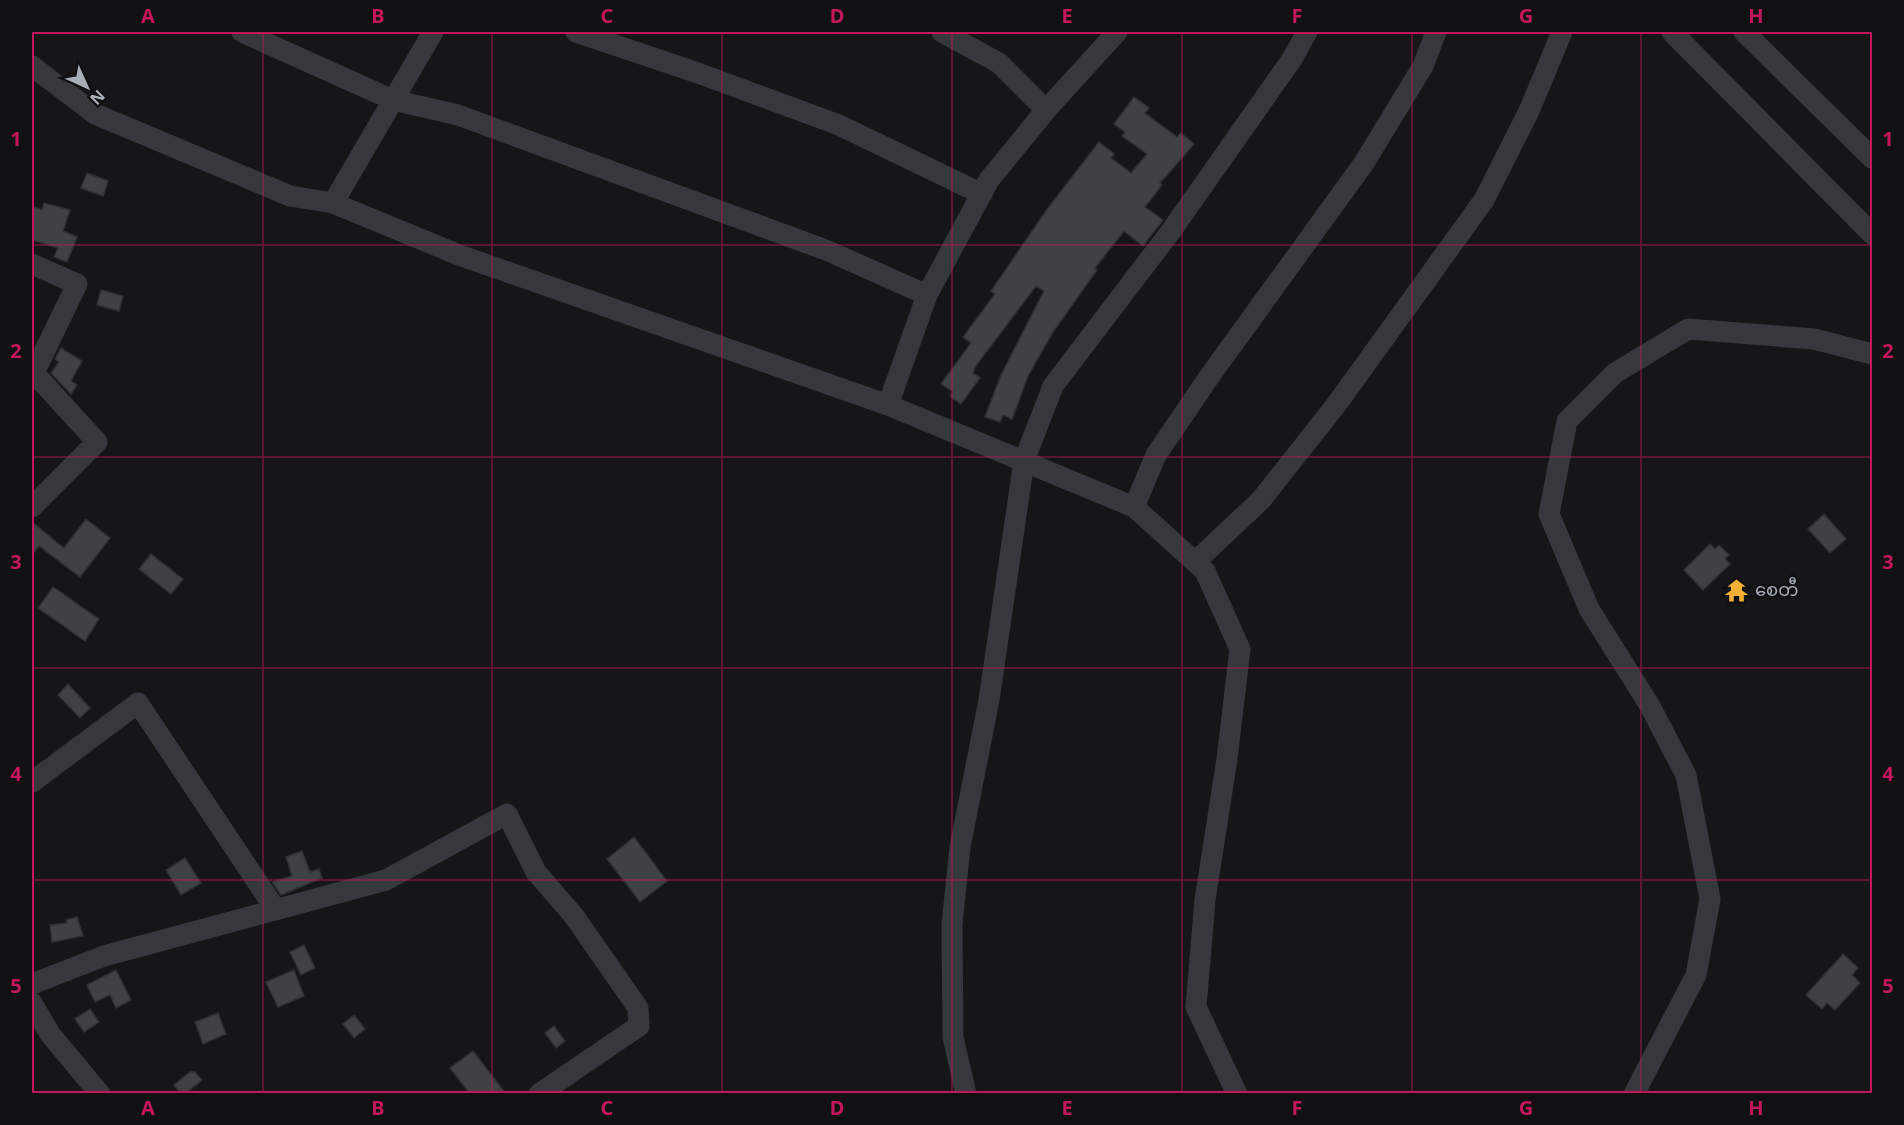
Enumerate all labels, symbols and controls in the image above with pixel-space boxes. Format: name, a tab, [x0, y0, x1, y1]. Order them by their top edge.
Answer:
text: A	[141, 2, 155, 29]
text: B	[371, 2, 385, 29]
text: C	[601, 2, 614, 29]
text: D	[830, 2, 844, 29]
text: E	[1061, 2, 1073, 29]
text: F	[1292, 2, 1302, 29]
text: G	[1519, 2, 1533, 29]
text: H	[1748, 2, 1764, 29]
north arrow	[57, 57, 117, 117]
text: N	[85, 85, 110, 110]
text: 1	[10, 125, 22, 152]
text: 1	[1882, 125, 1894, 152]
text: 2	[10, 337, 22, 364]
text: 2	[1882, 337, 1894, 364]
text: 3	[10, 548, 22, 575]
text: 3	[1882, 548, 1894, 575]
place label: စေတီ	[1755, 576, 1799, 601]
temple icon: စေတီ	[1724, 577, 1750, 603]
text: 4	[10, 760, 22, 787]
text: 4	[1882, 760, 1894, 787]
text: 5	[10, 972, 22, 999]
text: 5	[1882, 972, 1894, 999]
text: A	[141, 1094, 155, 1121]
text: B	[371, 1094, 385, 1121]
text: C	[601, 1094, 614, 1121]
text: D	[830, 1094, 844, 1121]
text: E	[1061, 1094, 1073, 1121]
text: F	[1292, 1094, 1302, 1121]
text: G	[1519, 1094, 1533, 1121]
text: H	[1748, 1094, 1764, 1121]

